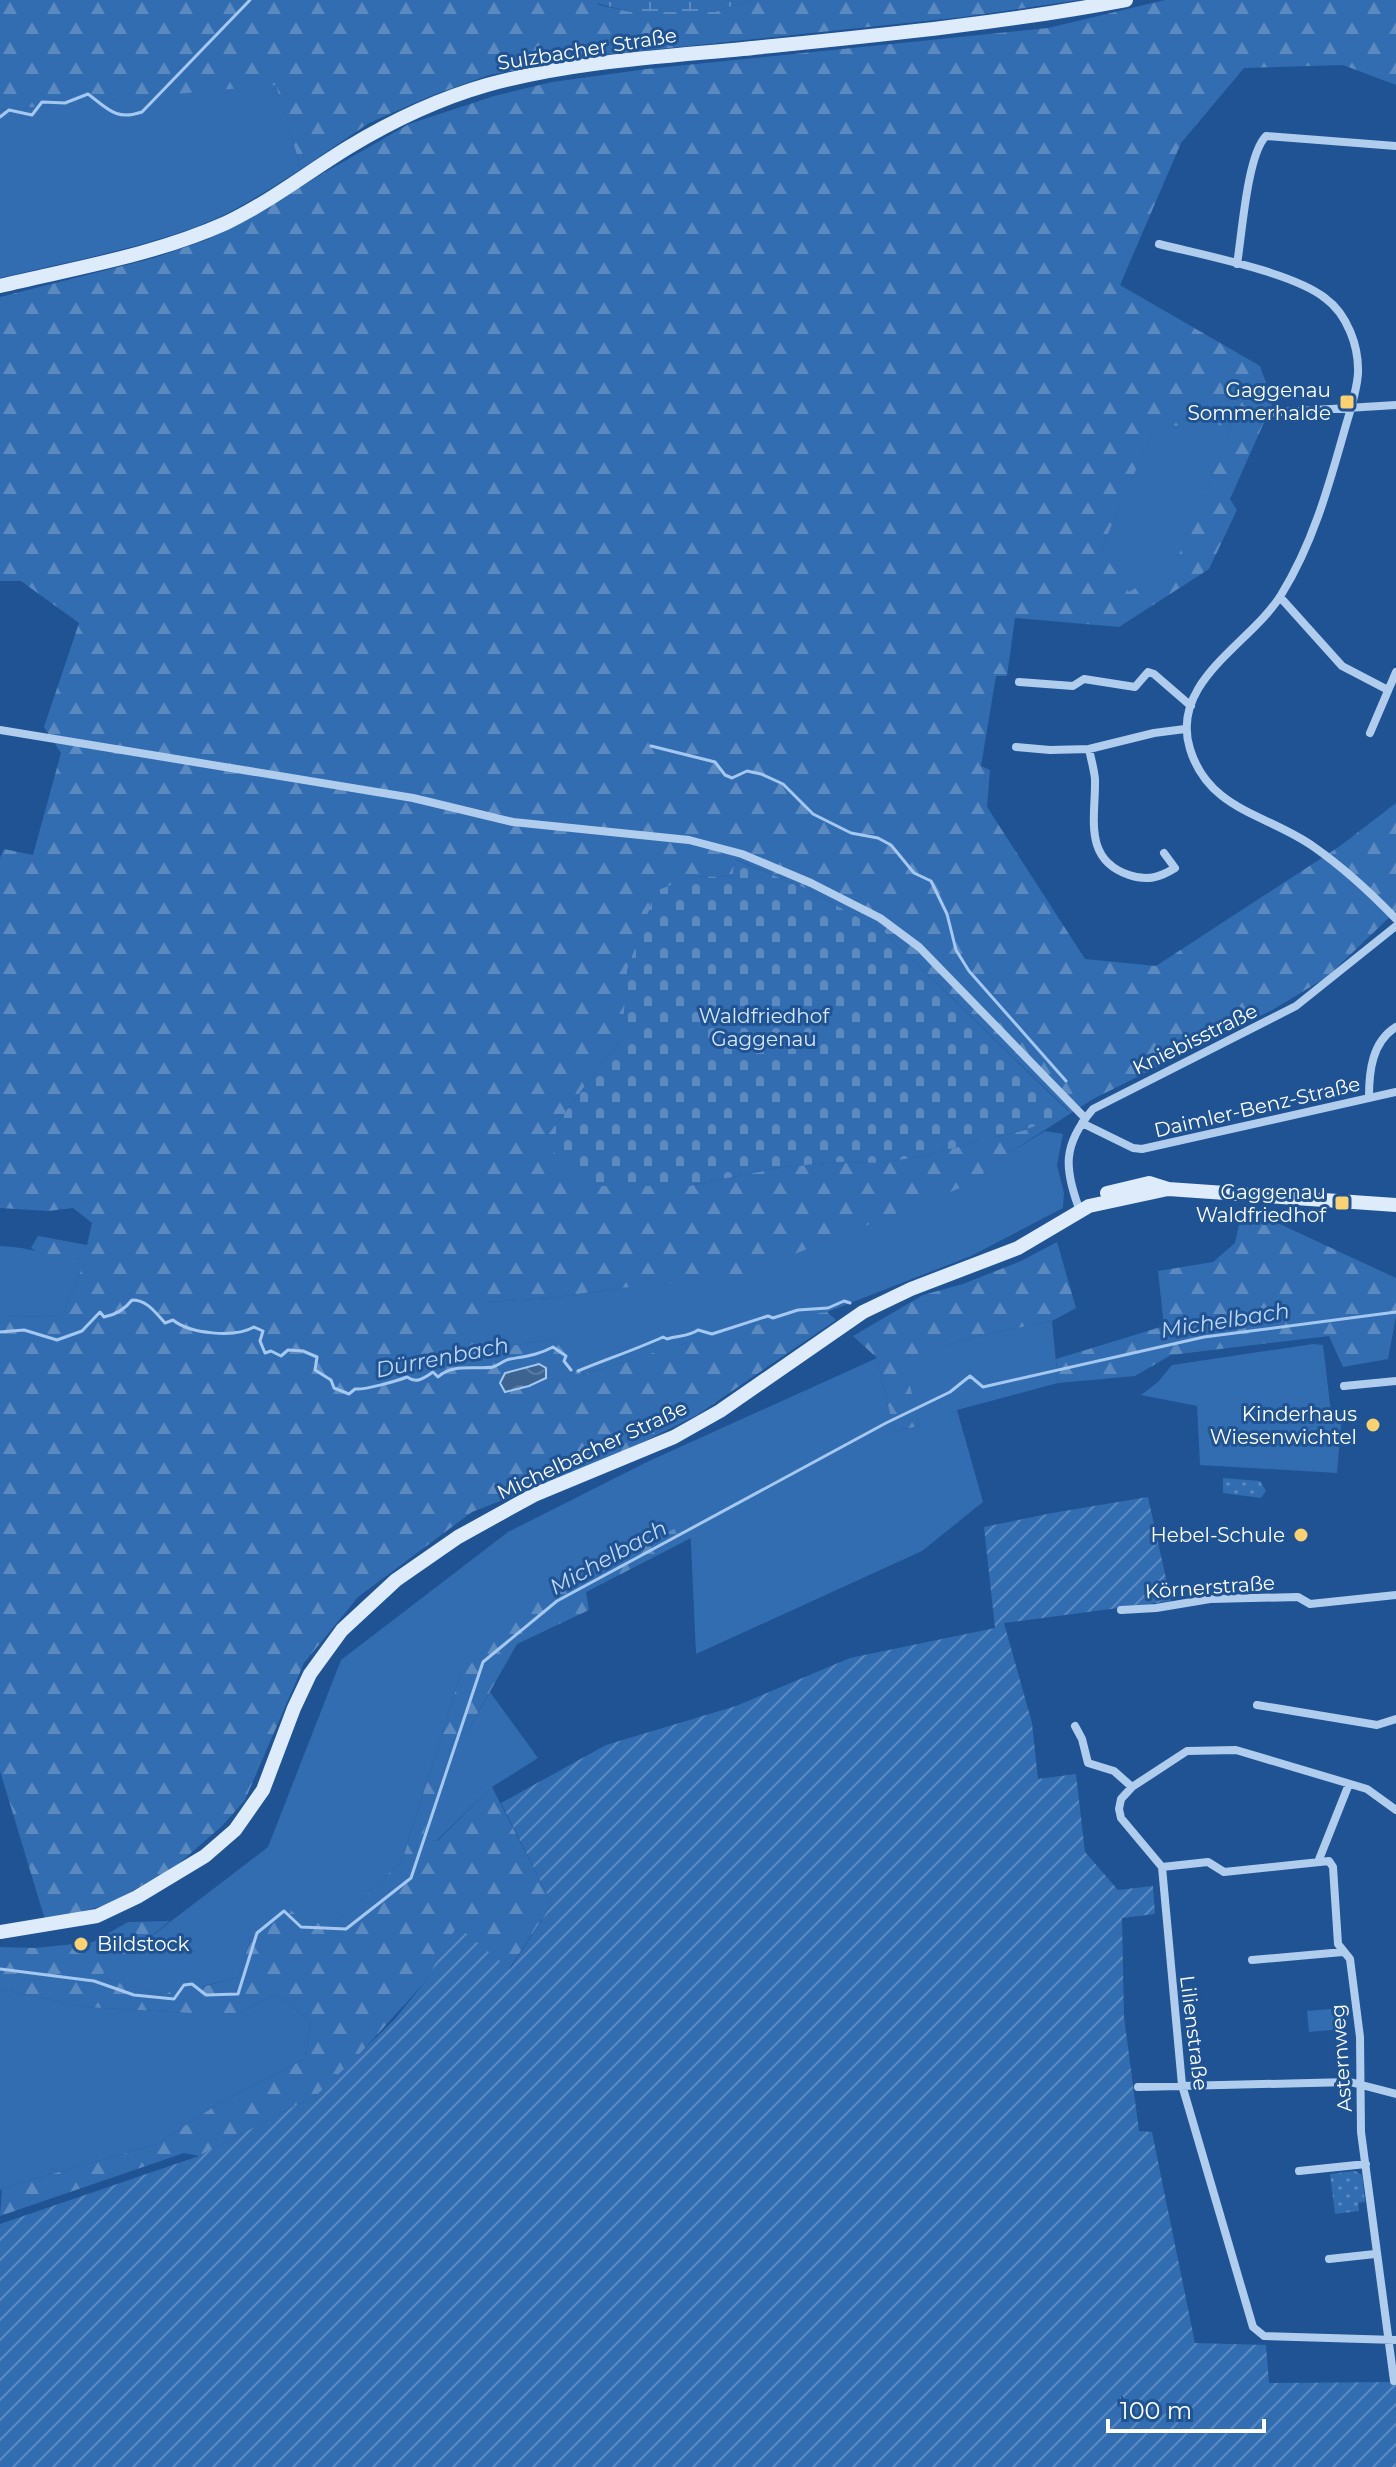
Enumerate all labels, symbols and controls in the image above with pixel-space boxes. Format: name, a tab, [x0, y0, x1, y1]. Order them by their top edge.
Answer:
street label: Sulzbacher Straße	[496, 23, 678, 75]
place label: Gaggenau Sommerhalde	[1187, 378, 1331, 425]
marker: Gaggenau Sommerhalde	[1338, 393, 1356, 411]
street label: Kniebisstraße	[1129, 998, 1261, 1080]
park label: Waldfriedhof Gaggenau	[699, 1004, 830, 1051]
street label: Daimler-Benz-Straße	[1152, 1072, 1362, 1142]
place label: Gaggenau Waldfriedhof	[1196, 1180, 1327, 1227]
marker: Gaggenau Waldfriedhof	[1333, 1194, 1351, 1212]
water label: Michelbach	[1159, 1297, 1291, 1344]
water label: Dürrenbach	[373, 1331, 511, 1384]
street label: Michelbacher Straße	[493, 1395, 691, 1505]
place label: Kinderhaus Wiesenwichtel	[1210, 1402, 1357, 1449]
marker: Kinderhaus Wiesenwichtel	[1364, 1416, 1382, 1434]
water label: Michelbach	[545, 1514, 672, 1601]
place label: Hebel-Schule	[1151, 1523, 1285, 1547]
marker: Hebel-Schule	[1292, 1526, 1310, 1544]
street label: Körnerstraße	[1144, 1570, 1276, 1604]
place label: Bildstock	[97, 1932, 190, 1956]
marker: Bildstock	[72, 1935, 90, 1953]
street label: Lilienstraße	[1175, 1974, 1213, 2092]
street label: Asternweg	[1325, 2003, 1357, 2113]
scale bar	[1108, 2383, 1264, 2433]
text: 100 m	[1120, 2396, 1192, 2425]

